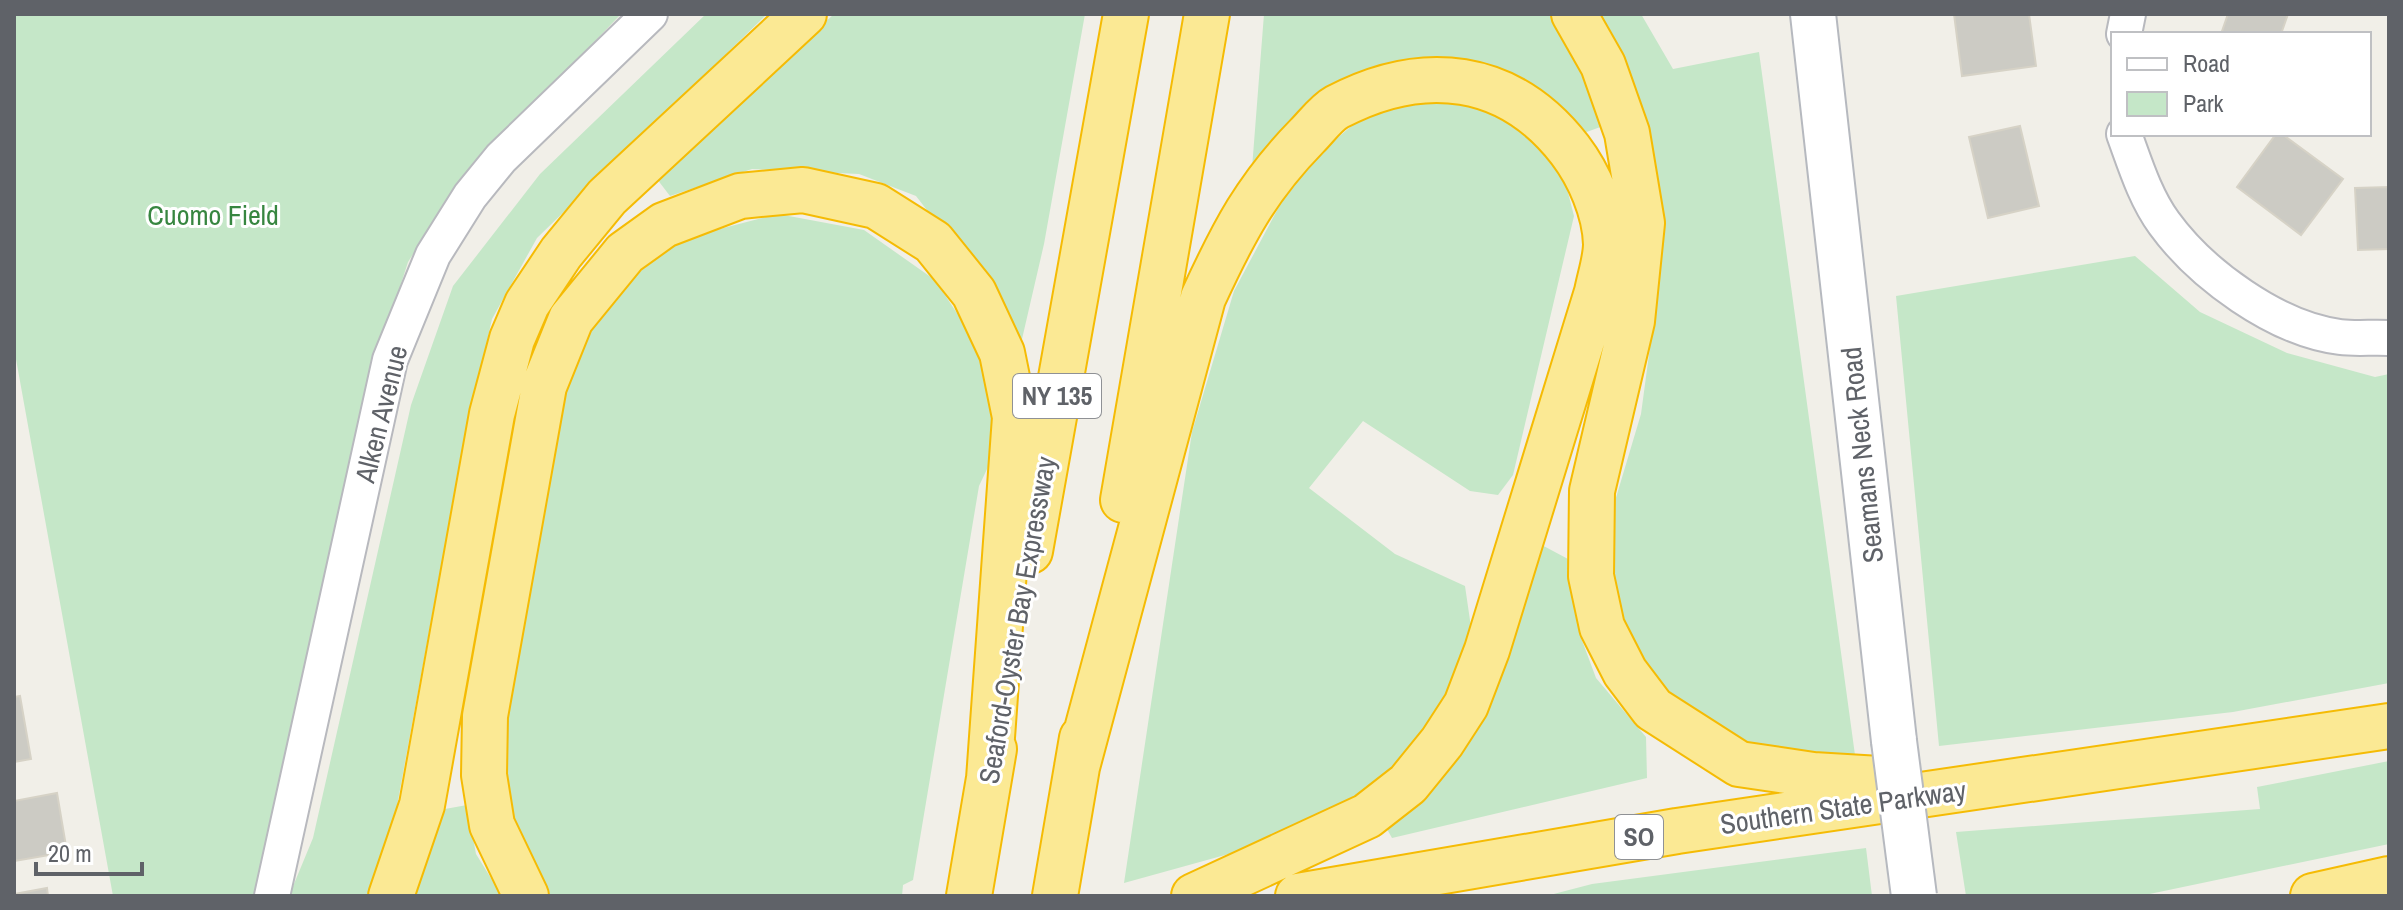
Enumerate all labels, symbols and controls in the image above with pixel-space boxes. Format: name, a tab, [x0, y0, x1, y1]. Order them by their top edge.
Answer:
legend	[2111, 32, 2371, 136]
text: Road	[2183, 47, 2230, 79]
text: Park	[2183, 87, 2224, 119]
park label: Cuomo Field	[147, 196, 279, 234]
street label: Alken Avenue	[345, 341, 416, 488]
street label: Seamans Neck Road	[1832, 345, 1892, 565]
road number: NY 135	[1013, 374, 1101, 418]
street label: Seaford-Oyster Bay Expressway	[969, 453, 1065, 787]
street label: Southern State Parkway	[1718, 771, 1969, 843]
road number: SO	[1615, 815, 1663, 859]
scale bar	[36, 826, 142, 876]
text: 20 m	[48, 837, 92, 869]

